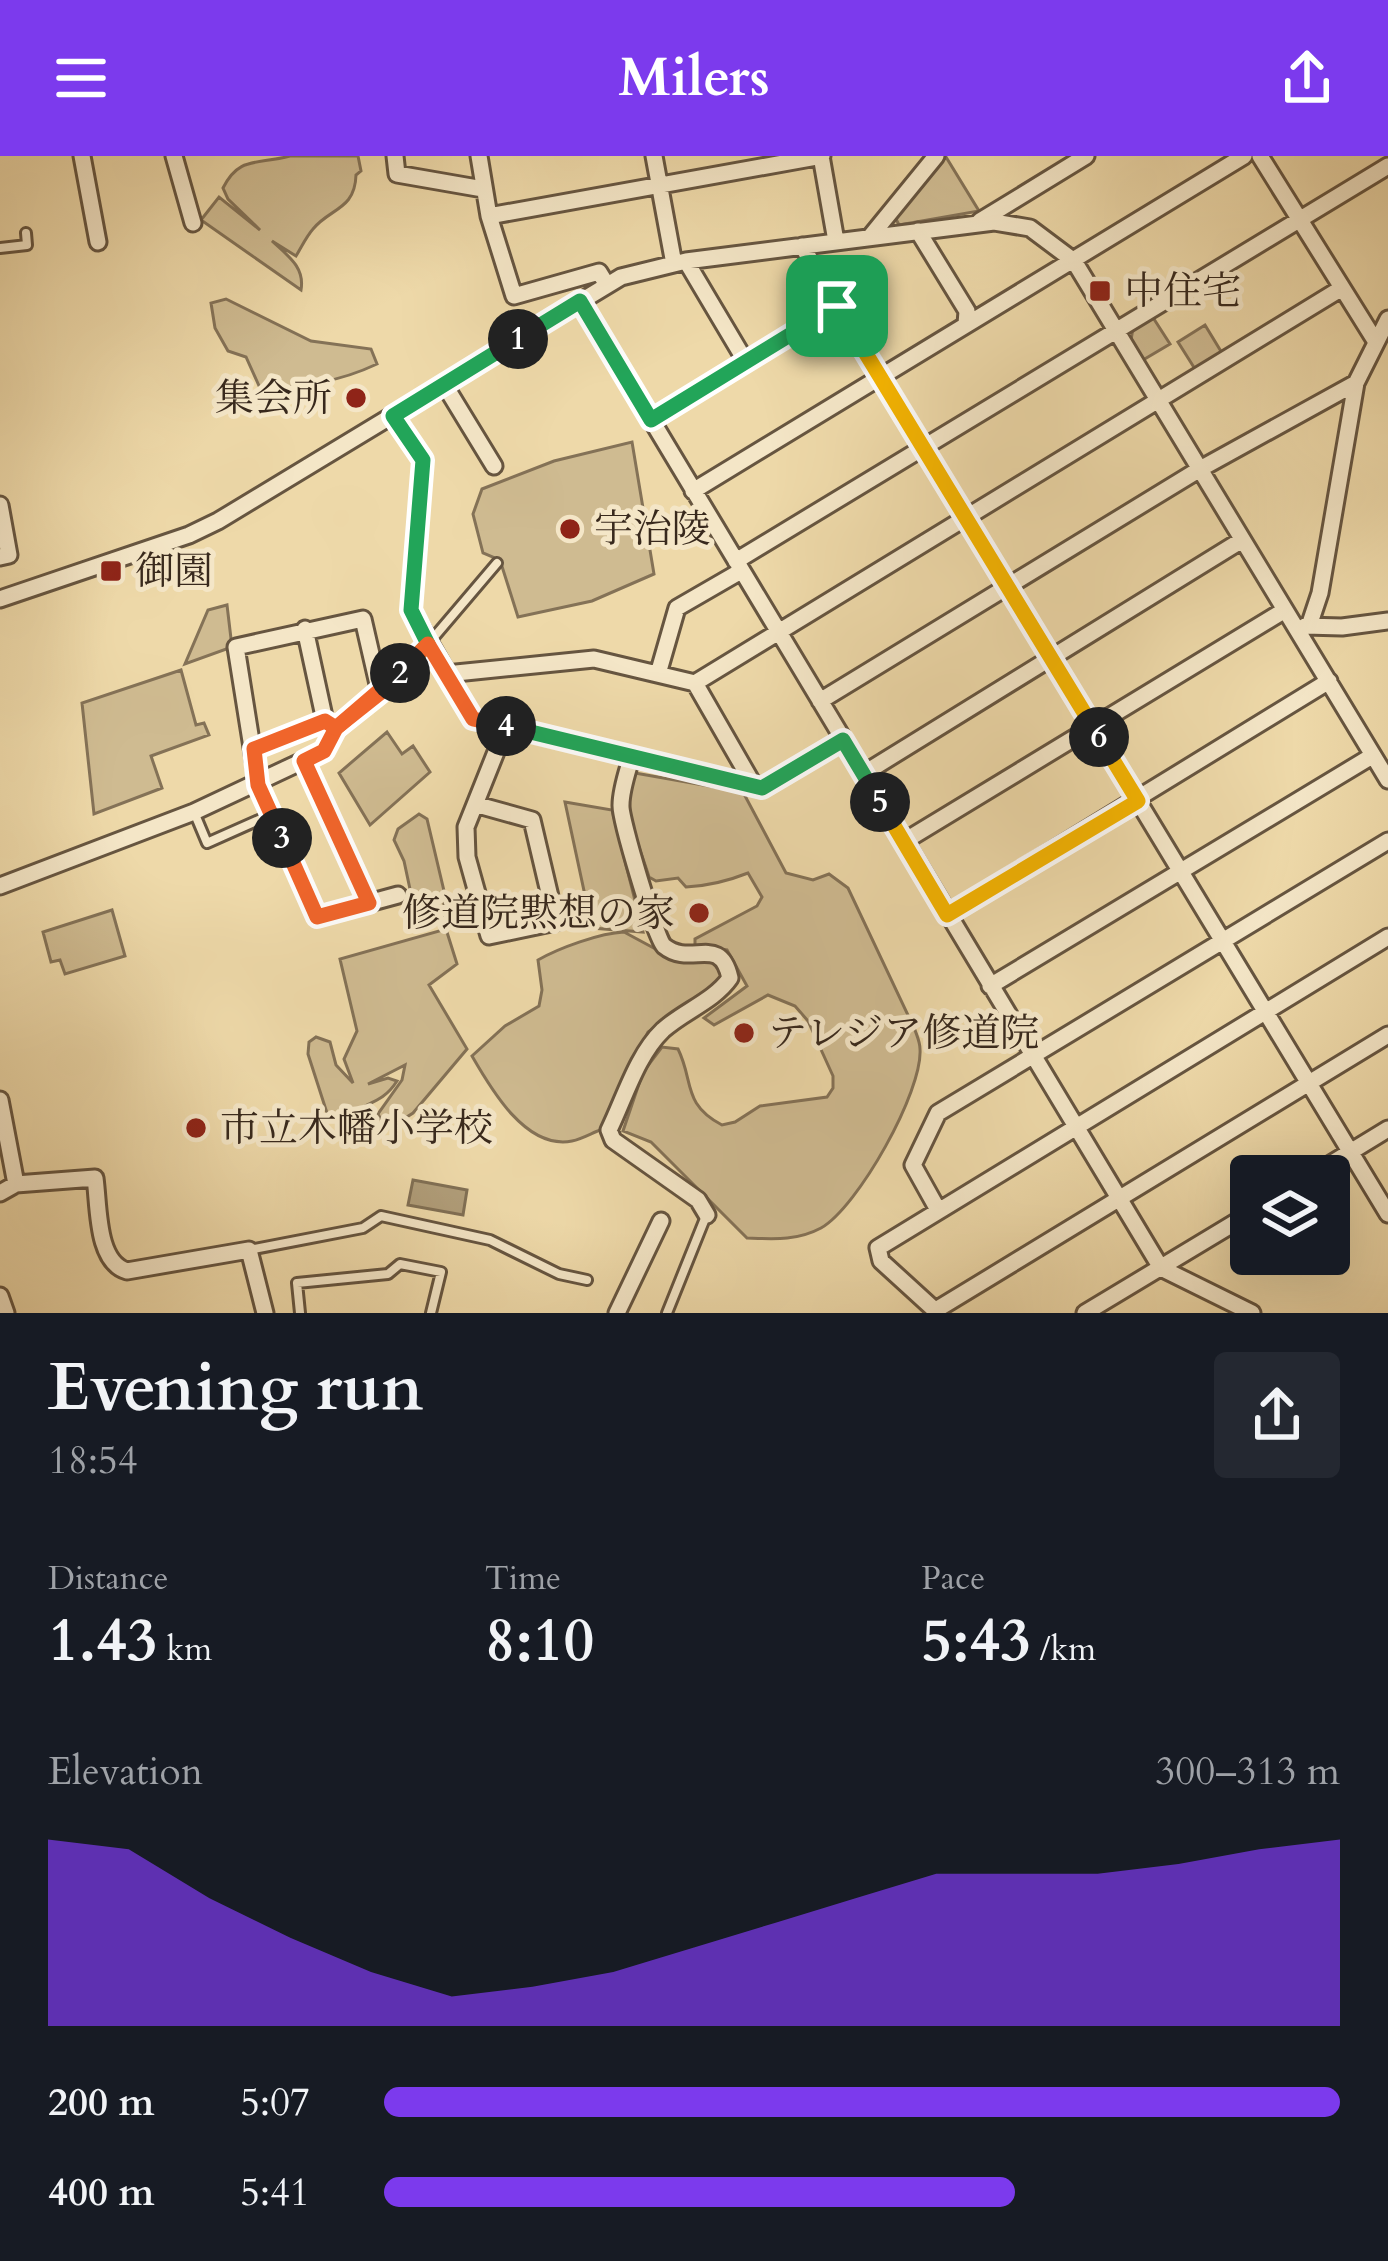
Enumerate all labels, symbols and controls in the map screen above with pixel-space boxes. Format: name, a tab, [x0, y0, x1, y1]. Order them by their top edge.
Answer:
text: Milers	[618, 42, 770, 115]
icon: menu	[48, 45, 114, 111]
icon: share	[1274, 45, 1340, 111]
pin	[786, 255, 888, 357]
place label: 中住宅	[1124, 265, 1241, 318]
icon: arrive	[804, 273, 870, 339]
marker: 中住宅	[1087, 278, 1113, 304]
pin: 1	[488, 309, 548, 369]
text: 1	[510, 316, 526, 361]
place label: 集会所	[215, 372, 332, 425]
marker: 集会所	[343, 385, 369, 411]
place label: 宇治陵	[594, 503, 711, 556]
marker: 宇治陵	[557, 516, 583, 542]
place label: 御園	[135, 545, 213, 598]
marker: 御園	[98, 558, 124, 584]
pin: 2	[370, 643, 430, 703]
text: 2	[392, 650, 408, 695]
pin: 4	[476, 696, 536, 756]
text: 4	[498, 703, 514, 748]
pin: 6	[1069, 707, 1129, 767]
text: 6	[1091, 714, 1107, 759]
pin: 5	[850, 772, 910, 832]
text: 5	[872, 779, 888, 824]
pin: 3	[252, 808, 312, 868]
text: 3	[274, 815, 290, 860]
place label: 修道院黙想の家	[402, 887, 675, 940]
marker: 修道院黙想の家	[686, 900, 712, 926]
place label: テレジア修道院	[768, 1007, 1039, 1060]
marker: テレジア修道院	[731, 1020, 757, 1046]
place label: 市立木幡小学校	[220, 1102, 493, 1155]
marker: 市立木幡小学校	[183, 1115, 209, 1141]
map controls	[1230, 1155, 1350, 1275]
button: layers	[1230, 1155, 1350, 1275]
text: Evening run	[48, 1344, 423, 1433]
button: share	[1214, 1352, 1340, 1478]
text: 18:54	[48, 1434, 138, 1487]
text: Distance	[48, 1556, 169, 1601]
text: Time	[485, 1556, 561, 1601]
text: Pace	[921, 1556, 985, 1601]
text: 1.43	[48, 1601, 158, 1682]
text: 8:10	[485, 1601, 594, 1682]
text: 5:43	[921, 1601, 1031, 1682]
text: km	[158, 1627, 212, 1672]
text: /km	[1031, 1627, 1096, 1672]
text: Elevation	[48, 1745, 203, 1798]
text: 300–313 m	[1155, 1745, 1340, 1798]
text: 200 m	[48, 2076, 154, 2129]
text: 5:07	[240, 2076, 310, 2129]
text: 400 m	[48, 2166, 154, 2219]
text: 5:41	[240, 2166, 310, 2219]

